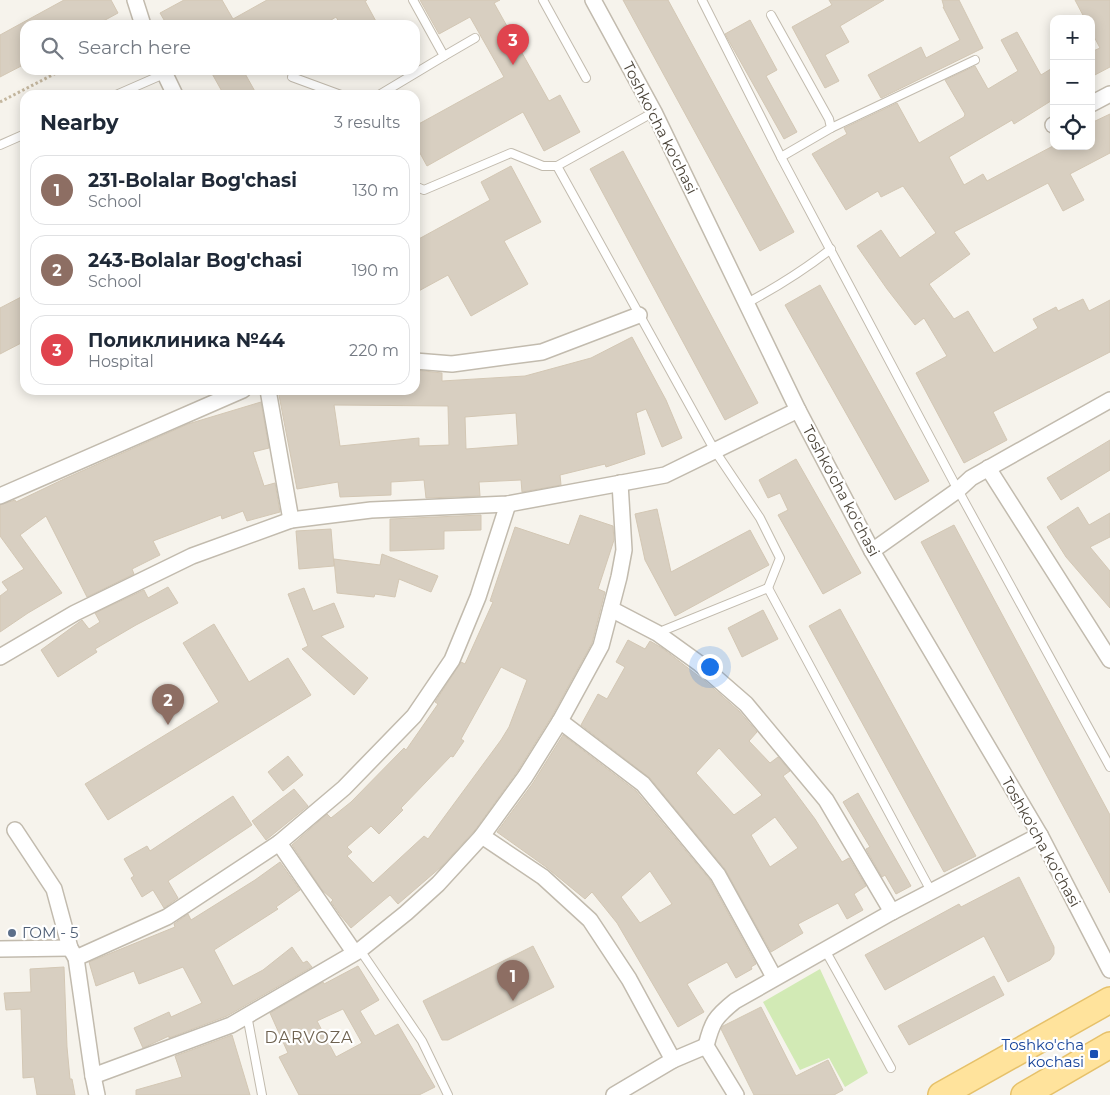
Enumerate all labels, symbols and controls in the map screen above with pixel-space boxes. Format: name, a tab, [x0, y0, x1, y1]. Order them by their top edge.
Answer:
map controls	[1050, 15, 1095, 150]
button: +	[1050, 15, 1095, 60]
search box	[20, 20, 420, 75]
pin: 3	[497, 24, 529, 65]
icon: search	[38, 34, 66, 62]
text: Search here	[78, 36, 191, 59]
street label: Toshko'cha ko'chasi	[619, 58, 702, 197]
button: −	[1050, 60, 1095, 105]
button: locate	[1050, 105, 1095, 150]
text: Nearby	[40, 110, 119, 135]
text: 3 results	[334, 113, 400, 132]
text: 231-Bolalar Bog'chasi	[88, 169, 297, 192]
text: 1	[54, 181, 60, 200]
text: 130 m	[352, 181, 399, 200]
text: School	[88, 192, 142, 211]
text: 243-Bolalar Bog'chasi	[88, 249, 302, 272]
text: 2	[52, 261, 62, 280]
text: 190 m	[352, 261, 399, 280]
text: School	[88, 272, 142, 291]
text: Поликлиника №44	[88, 329, 285, 352]
text: 3	[52, 341, 62, 360]
text: 220 m	[349, 341, 399, 360]
text: Hospital	[88, 352, 154, 371]
street label: Toshko'cha ko'chasi	[799, 422, 884, 560]
your location	[697, 654, 723, 680]
pin: 2	[152, 684, 184, 725]
street label: Toshko'cha ko'chasi	[998, 773, 1085, 910]
place label: ГОМ - 5	[22, 923, 78, 942]
marker: ГОМ - 5	[6, 927, 18, 939]
pin: 1	[497, 960, 529, 1001]
district label: DARVOZA	[264, 1028, 354, 1047]
place label: Toshko'cha kochasi	[1001, 1035, 1084, 1071]
marker: Toshko'cha kochasi	[1088, 1048, 1100, 1060]

